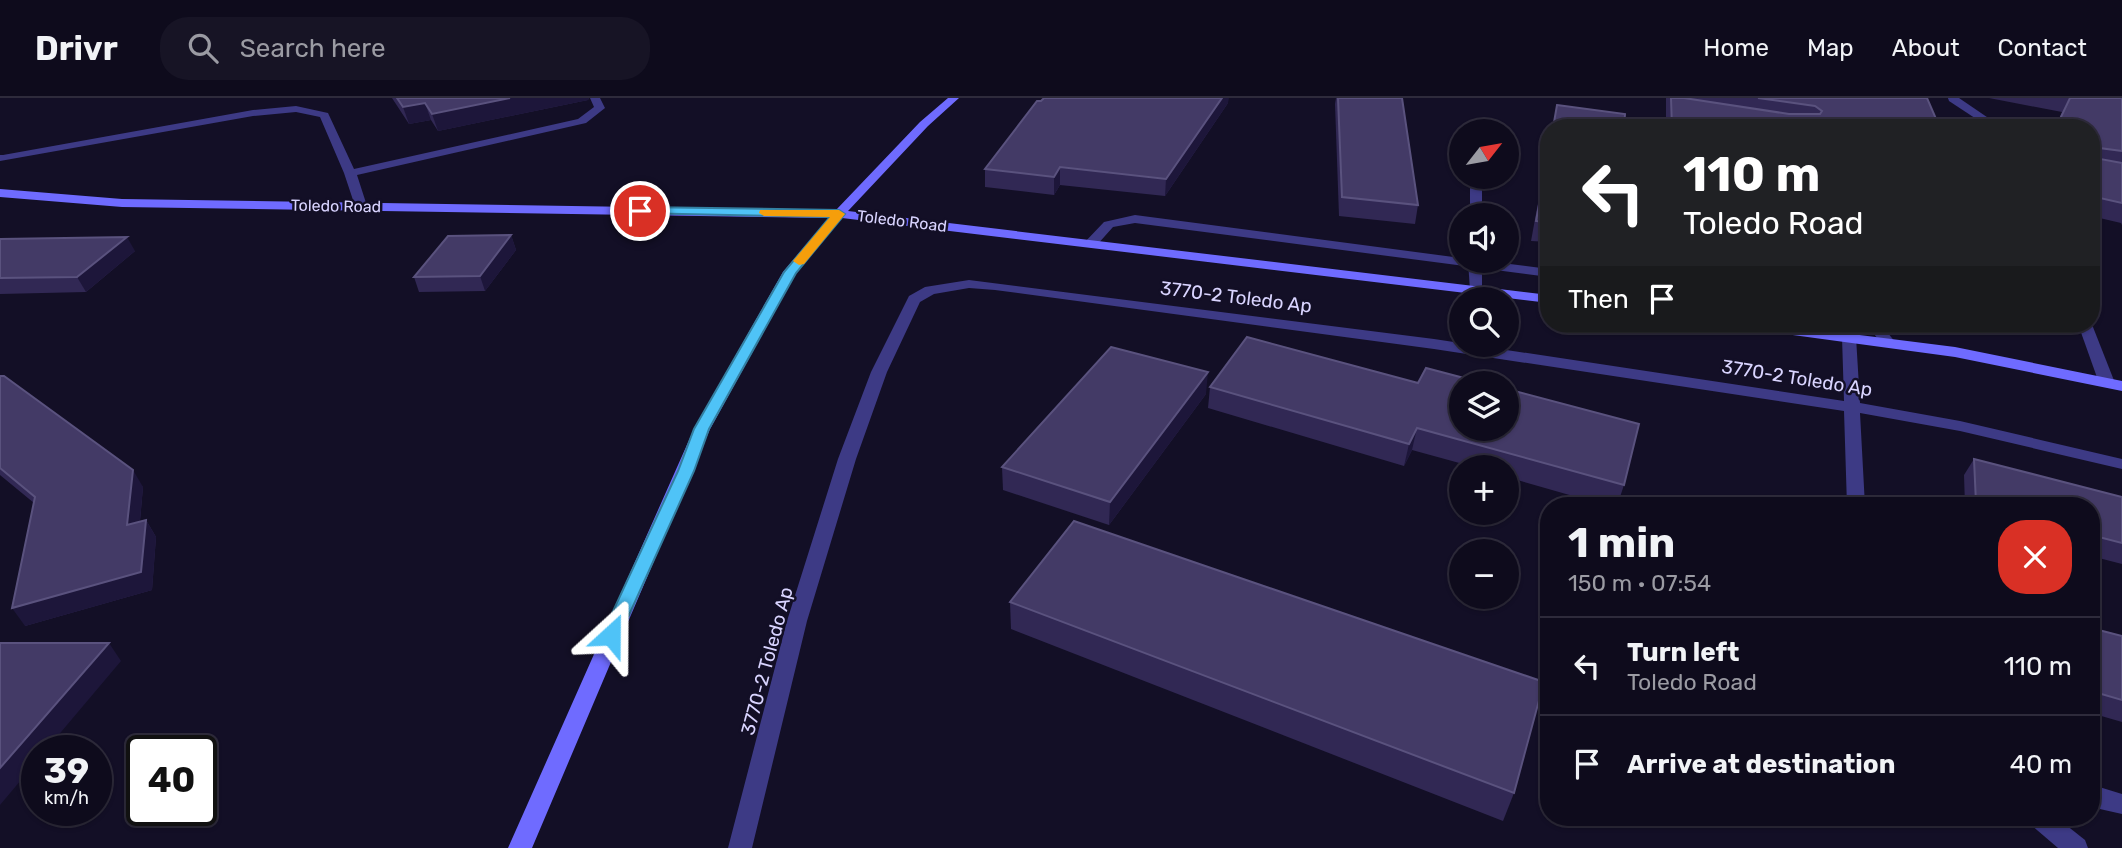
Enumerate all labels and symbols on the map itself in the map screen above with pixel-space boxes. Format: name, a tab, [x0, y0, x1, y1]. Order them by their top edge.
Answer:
north arrow	[1449, 119, 1519, 189]
pin	[610, 181, 670, 241]
street label: Toledo Road	[291, 196, 381, 216]
street label: Toledo Road	[856, 206, 948, 236]
street label: 3770-2 Toledo Ap	[1159, 276, 1313, 318]
street label: 3770-2 Toledo Ap	[1720, 355, 1874, 401]
street label: 3770-2 Toledo Ap	[736, 584, 798, 738]
position arrow	[574, 598, 648, 672]
speed limit sign: 40	[126, 735, 217, 826]

